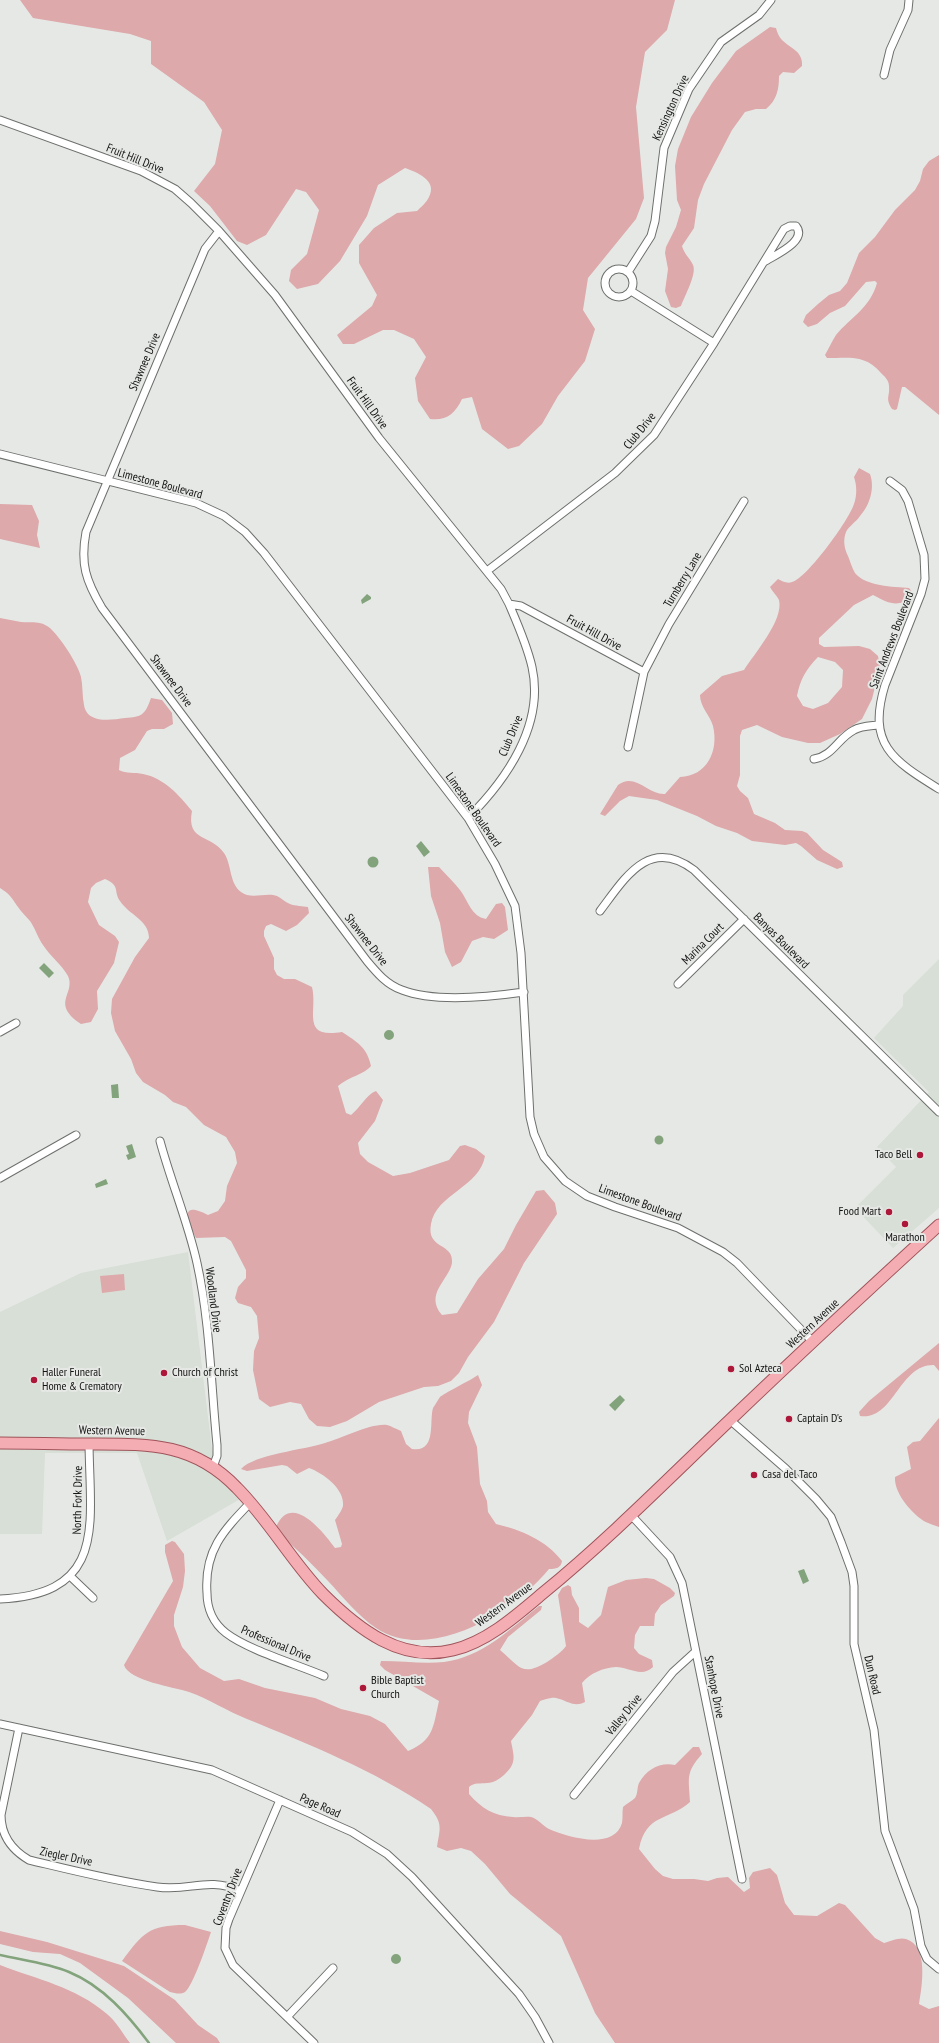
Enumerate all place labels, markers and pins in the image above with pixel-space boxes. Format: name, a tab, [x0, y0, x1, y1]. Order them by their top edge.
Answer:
place label: Taco Bell	[875, 1148, 912, 1162]
marker: Taco Bell	[915, 1150, 925, 1160]
place label: Food Mart	[839, 1205, 881, 1219]
marker: Food Mart	[884, 1207, 894, 1217]
marker: Marathon	[900, 1219, 910, 1229]
place label: Marathon	[885, 1231, 925, 1245]
place label: Sol Azteca	[739, 1362, 782, 1376]
marker: Sol Azteca	[726, 1364, 736, 1374]
place label: Haller Funeral Home & Crematory	[42, 1366, 122, 1394]
place label: Church of Christ	[172, 1366, 238, 1380]
marker: Church of Christ	[159, 1368, 169, 1378]
marker: Haller Funeral Home & Crematory	[29, 1375, 39, 1385]
place label: Captain D's	[797, 1412, 842, 1426]
marker: Captain D's	[784, 1414, 794, 1424]
place label: Casa del Taco	[762, 1468, 817, 1482]
marker: Casa del Taco	[749, 1470, 759, 1480]
place label: Bible Baptist Church	[371, 1674, 424, 1702]
marker: Bible Baptist Church	[358, 1683, 368, 1693]

